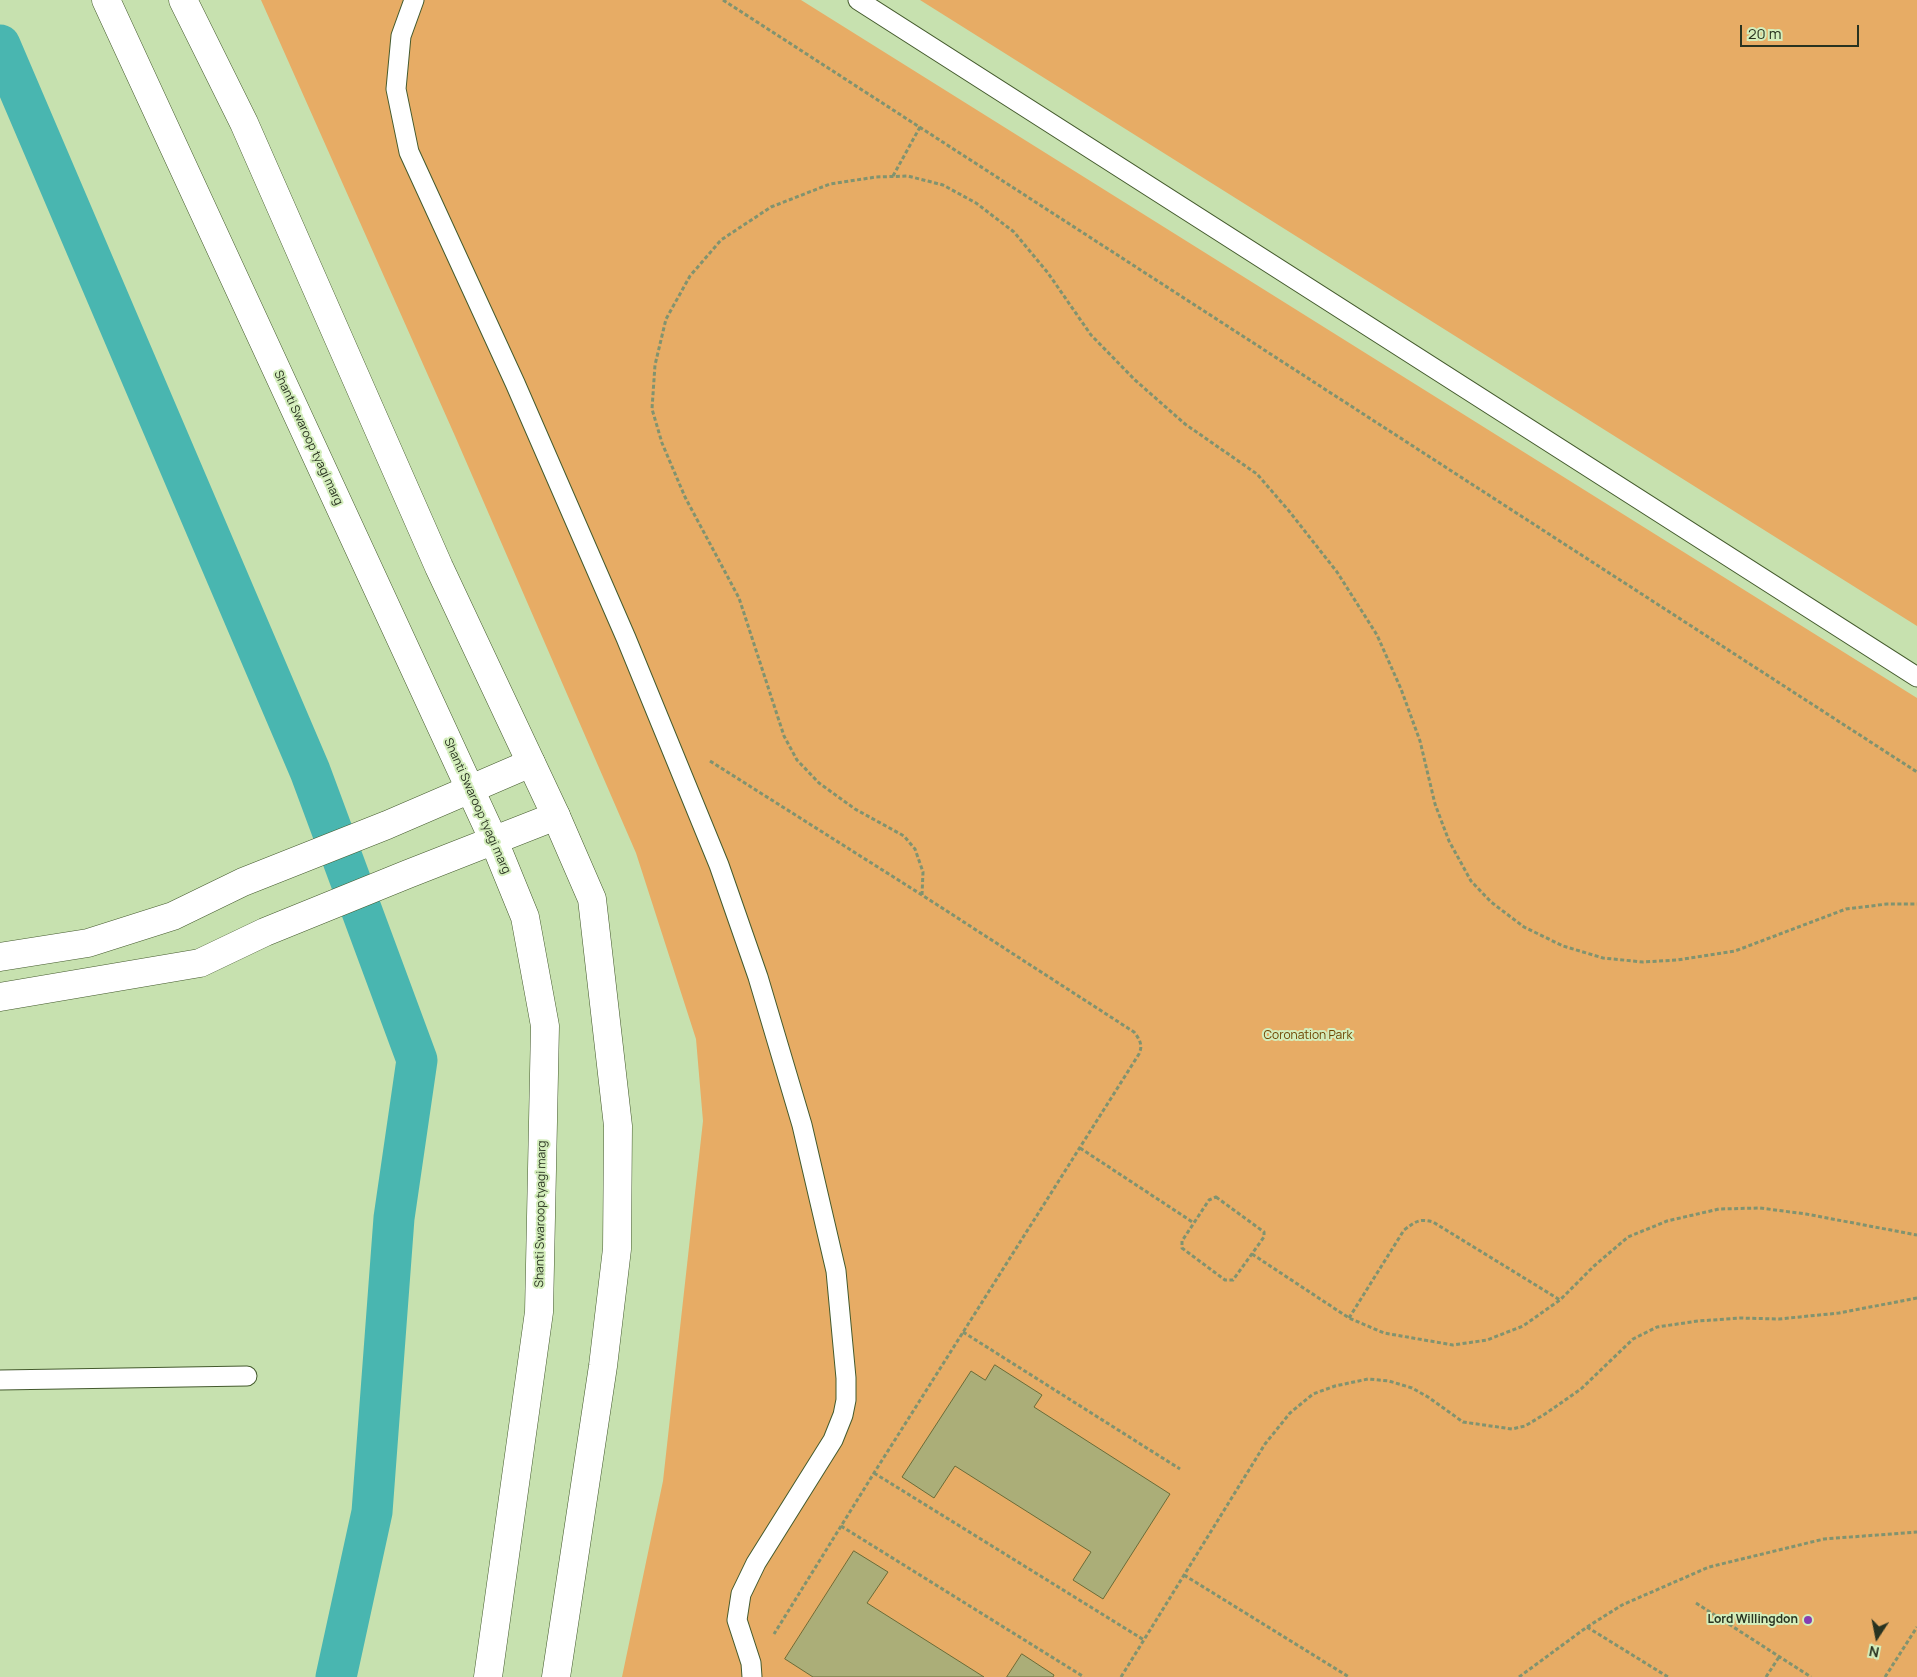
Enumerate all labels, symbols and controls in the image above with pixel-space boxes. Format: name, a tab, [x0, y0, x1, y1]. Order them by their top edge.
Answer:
scale bar	[1742, 15, 1861, 47]
text: 20 m	[1748, 23, 1781, 44]
street label: Shanti Swaroop tyagi marg	[270, 368, 346, 508]
street label: Shanti Swaroop tyagi marg	[441, 736, 513, 876]
park label: Coronation Park	[1264, 1029, 1352, 1043]
street label: Shanti Swaroop tyagi marg	[533, 1140, 549, 1288]
north arrow	[1852, 1612, 1902, 1662]
place label: Lord Willingdon	[1708, 1613, 1798, 1627]
marker: Lord Willingdon	[1802, 1614, 1814, 1626]
text: N	[1867, 1642, 1881, 1663]

